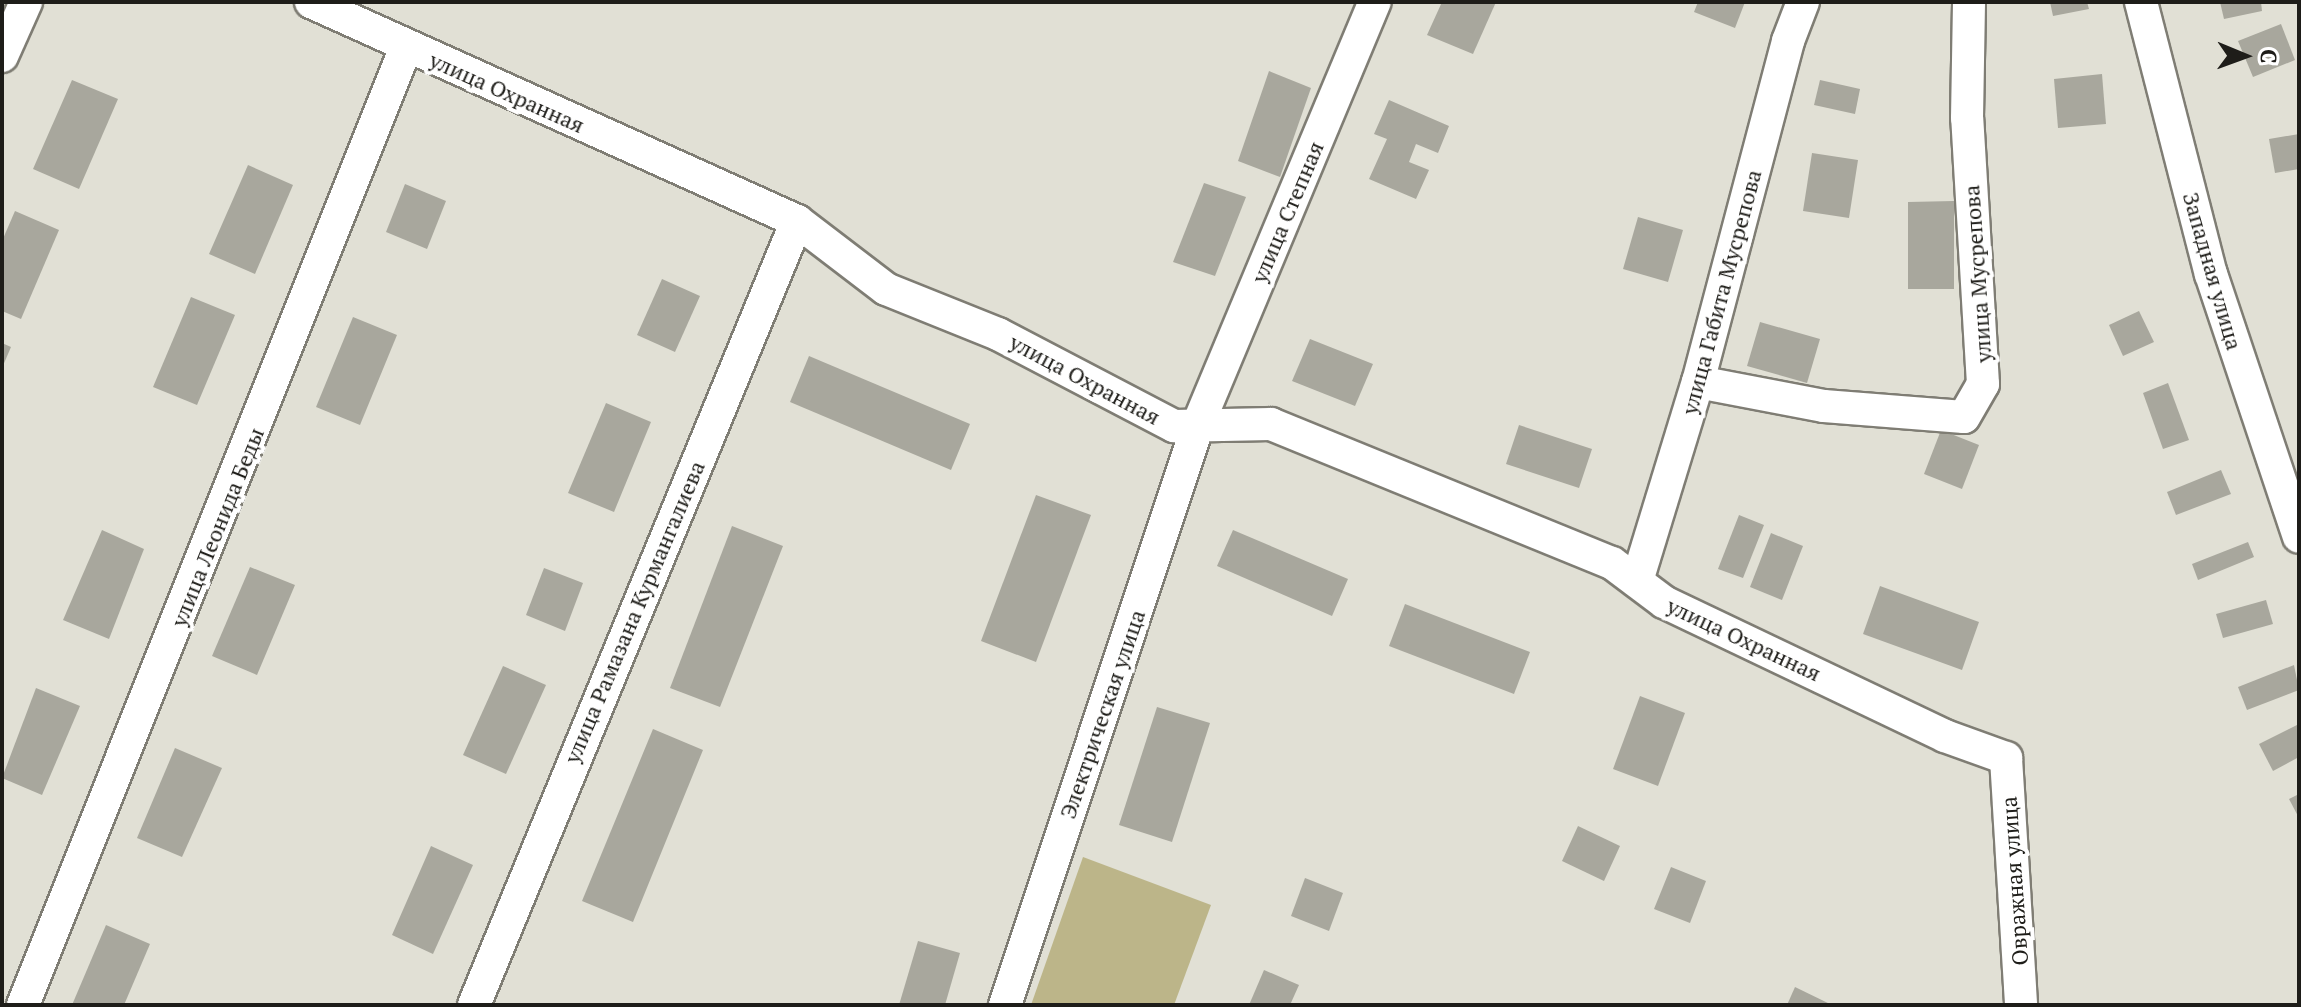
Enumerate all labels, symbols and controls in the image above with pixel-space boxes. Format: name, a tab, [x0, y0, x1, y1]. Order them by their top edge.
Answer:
north arrow	[2205, 16, 2285, 96]
street label: улица Охранная	[426, 46, 588, 138]
text: С	[2255, 49, 2284, 64]
street label: улица Степная	[1245, 137, 1329, 287]
street label: улица Габита Мусрепова	[1676, 167, 1766, 417]
street label: улица Мусрепова	[1958, 184, 1996, 364]
street label: Западная улица	[2178, 189, 2248, 353]
street label: улица Охранная	[1005, 328, 1165, 430]
street label: улица Леонида Беды	[165, 424, 269, 630]
street label: улица Рамазана Курмангалиева	[558, 457, 710, 767]
street label: улица Охранная	[1663, 592, 1825, 686]
street label: Электрическая улица	[1054, 606, 1150, 822]
street label: Овражная улица	[1995, 796, 2033, 966]

